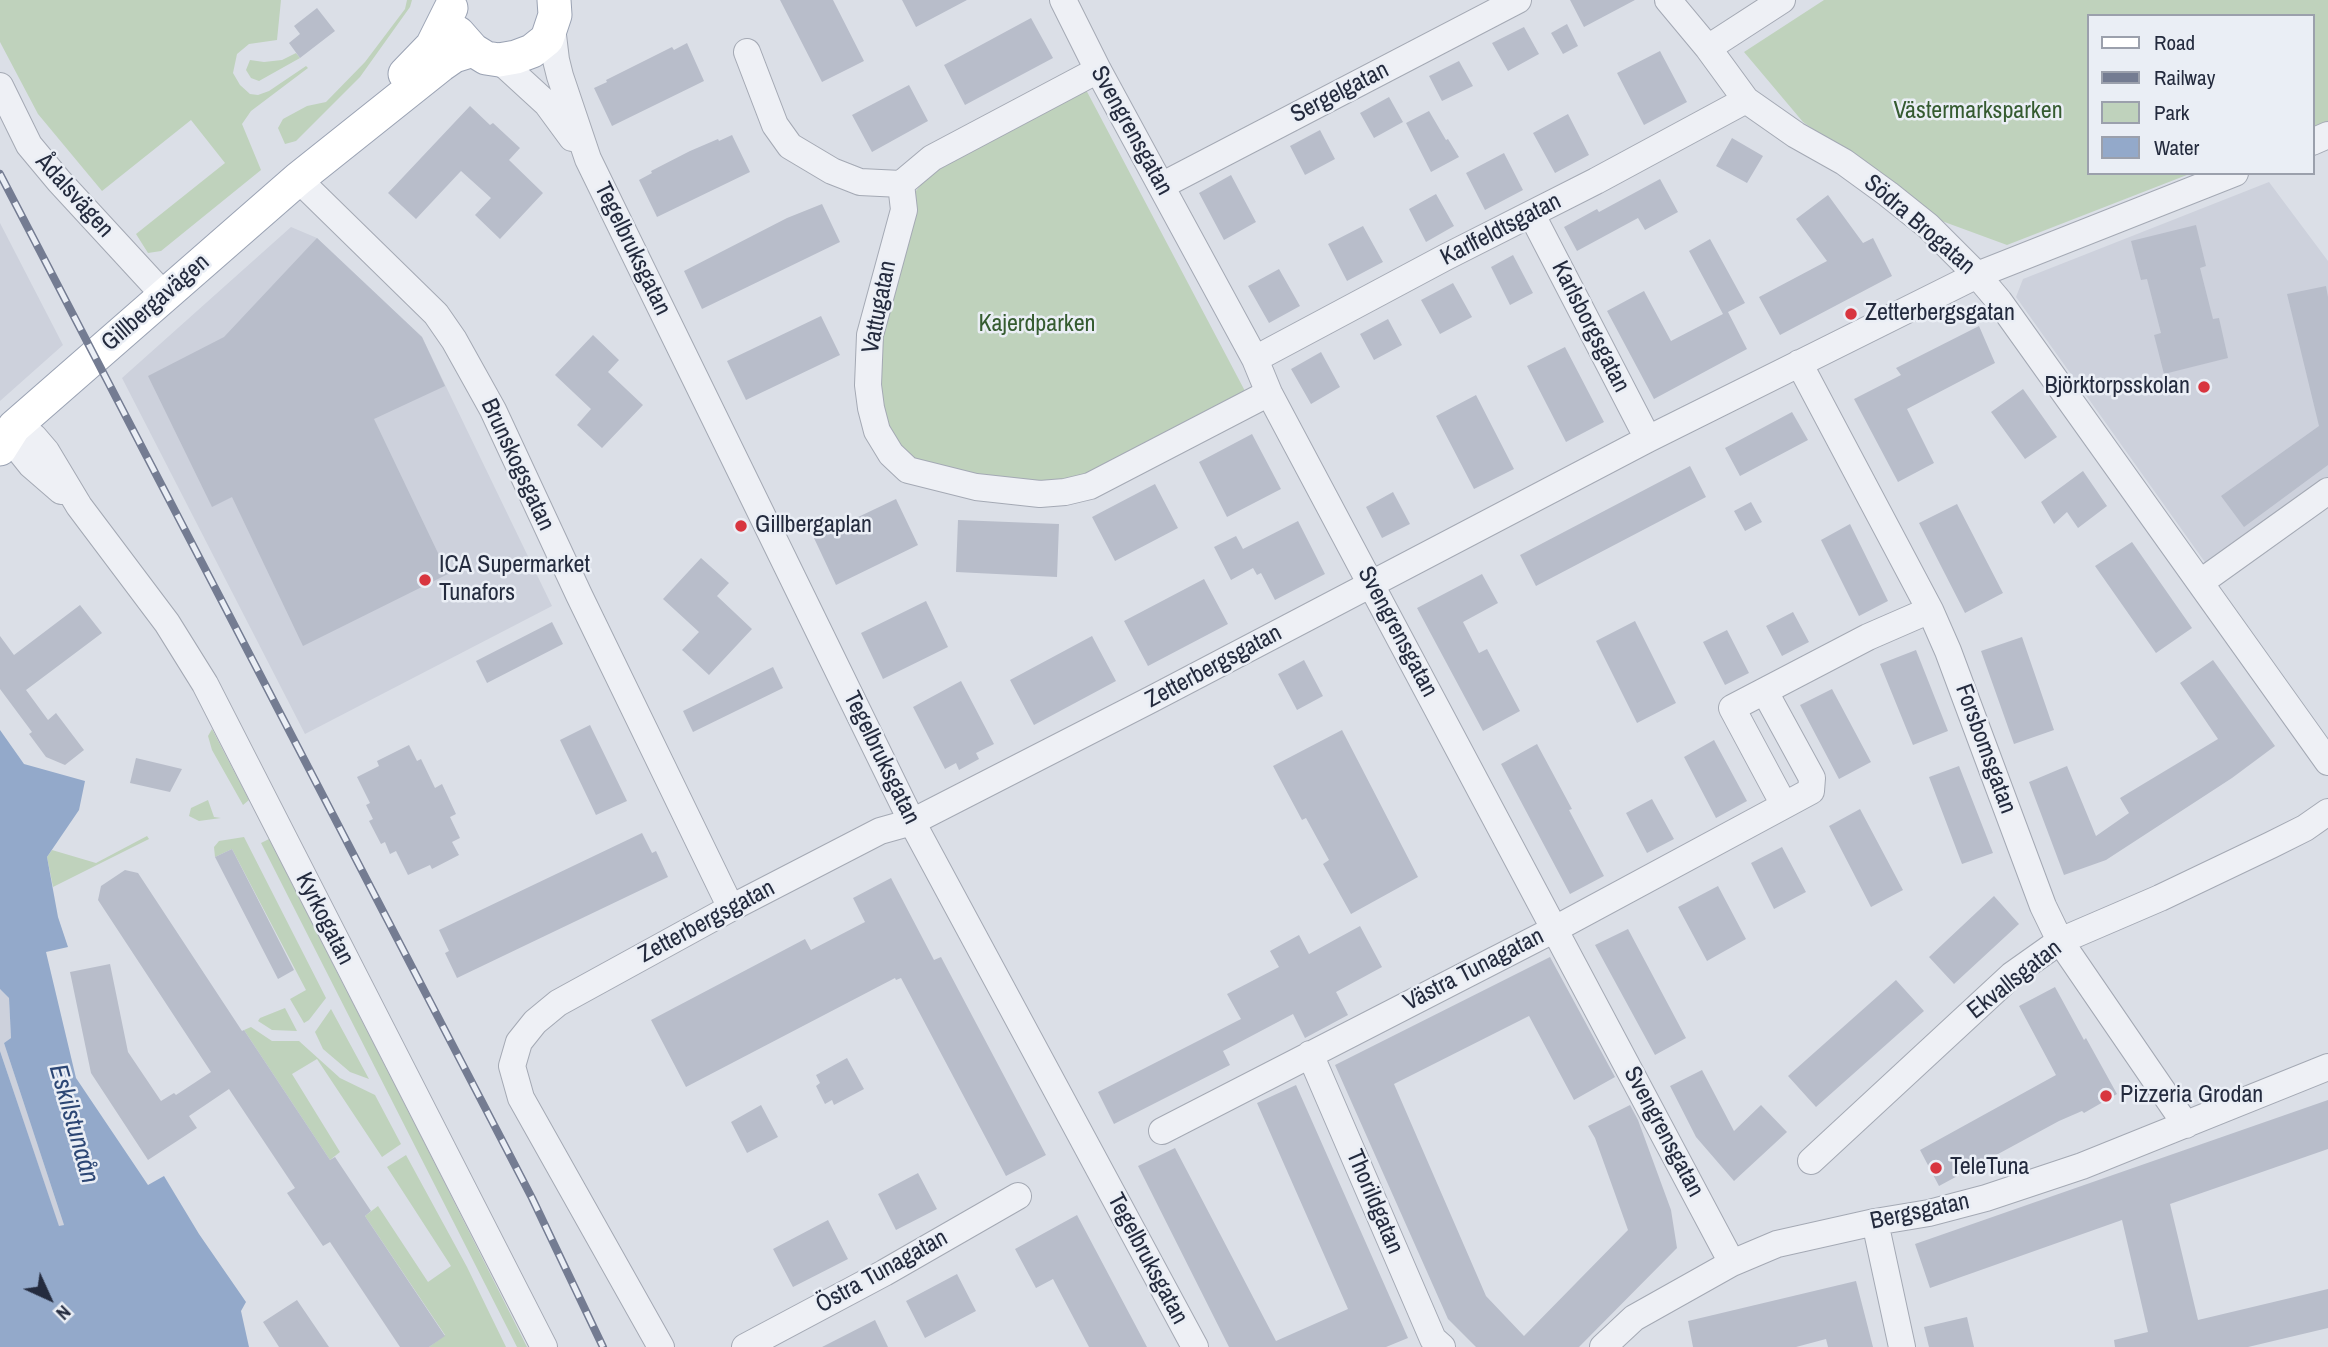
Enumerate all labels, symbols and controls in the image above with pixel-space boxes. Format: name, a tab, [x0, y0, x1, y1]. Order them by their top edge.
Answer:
legend	[2086, 14, 2314, 175]
text: Road	[2154, 28, 2195, 57]
street label: Sergelgatan	[1286, 56, 1394, 130]
street label: Svengrensgatan	[1084, 61, 1178, 201]
text: Railway	[2154, 63, 2215, 92]
park label: Västermarksparken	[1893, 98, 2063, 126]
text: Park	[2154, 98, 2189, 127]
text: Water	[2154, 133, 2199, 162]
street label: Ådalsvägen	[29, 148, 119, 244]
street label: Södra Brogatan	[1858, 169, 1980, 281]
street label: Tegelbruksgatan	[587, 178, 677, 320]
street label: Karlfeldtsgatan	[1436, 187, 1566, 273]
street label: Gillbergavägen	[96, 248, 216, 358]
street label: Karlsborgsgatan	[1545, 257, 1635, 397]
street label: Vattugatan	[857, 258, 903, 356]
place label: Zetterbergsgatan	[1865, 300, 2015, 328]
marker: Zetterbergsgatan	[1843, 306, 1859, 322]
park label: Kajerdparken	[978, 311, 1096, 339]
place label: Björktorpsskolan	[2045, 373, 2190, 401]
marker: Björktorpsskolan	[2196, 379, 2212, 395]
street label: Brunskogsgatan	[474, 394, 560, 536]
place label: Gillbergaplan	[755, 512, 872, 540]
marker: Gillbergaplan	[733, 518, 749, 534]
place label: ICA Supermarket Tunafors	[439, 552, 590, 608]
street label: Svengrensgatan	[1351, 562, 1443, 702]
marker: ICA Supermarket Tunafors	[417, 572, 433, 588]
street label: Zetterbergsgatan	[1141, 619, 1287, 715]
street label: Forsbomsgatan	[1948, 680, 2022, 818]
street label: Tegelbruksgatan	[836, 687, 926, 829]
street label: Kyrkogatan	[289, 868, 359, 970]
street label: Zetterbergsgatan	[634, 874, 780, 970]
street label: Västra Tunagatan	[1399, 922, 1549, 1018]
street label: Ekvallsgatan	[1962, 934, 2068, 1026]
water label: Eskilstunaån	[41, 1061, 105, 1187]
street label: Svengrensgatan	[1617, 1062, 1709, 1202]
place label: Pizzeria Grodan	[2120, 1082, 2263, 1110]
marker: Pizzeria Grodan	[2098, 1088, 2114, 1104]
street label: Thorildgatan	[1339, 1146, 1409, 1258]
place label: TeleTuna	[1950, 1154, 2029, 1182]
marker: TeleTuna	[1928, 1160, 1944, 1176]
street label: Bergsgatan	[1868, 1187, 1972, 1237]
street label: Tegelbruksgatan	[1100, 1188, 1194, 1330]
street label: Östra Tunagatan	[811, 1224, 953, 1320]
north arrow	[14, 1263, 84, 1333]
text: N	[51, 1300, 77, 1326]

